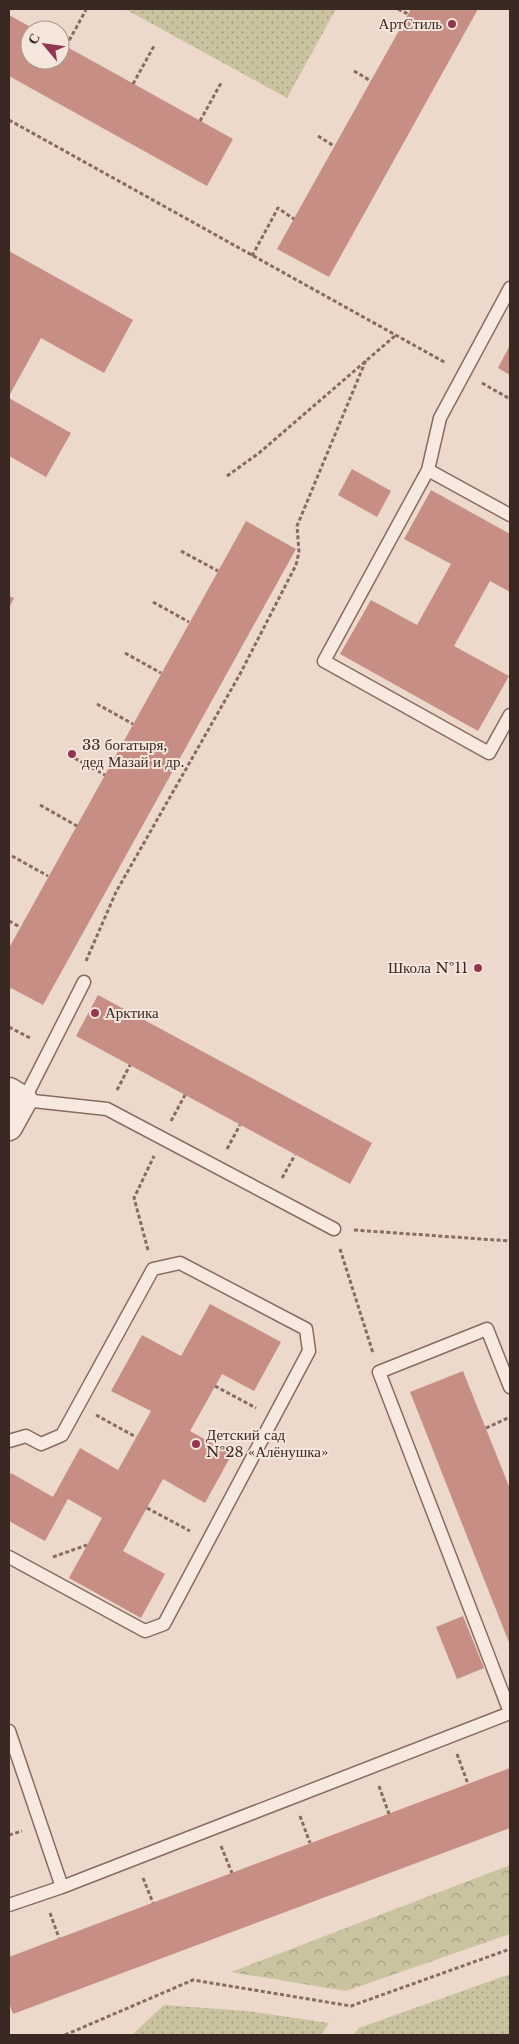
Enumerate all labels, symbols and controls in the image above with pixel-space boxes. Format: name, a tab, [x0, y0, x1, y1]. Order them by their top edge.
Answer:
place label: АртСтиль	[379, 14, 442, 33]
marker: АртСтиль	[446, 18, 458, 30]
north arrow	[20, 20, 70, 70]
text: С	[23, 30, 44, 47]
place label: 33 богатыря, дед Мазай и др.	[82, 735, 184, 771]
marker: 33 богатыря, дед Мазай и др.	[66, 748, 78, 760]
place label: Школа №11	[388, 958, 468, 977]
marker: Школа №11	[472, 962, 484, 974]
place label: Арктика	[105, 1003, 159, 1022]
marker: Арктика	[89, 1007, 101, 1019]
place label: Детский сад №28 «Алёнушка»	[206, 1425, 328, 1461]
marker: Детский сад №28 «Алёнушка»	[190, 1438, 202, 1450]

